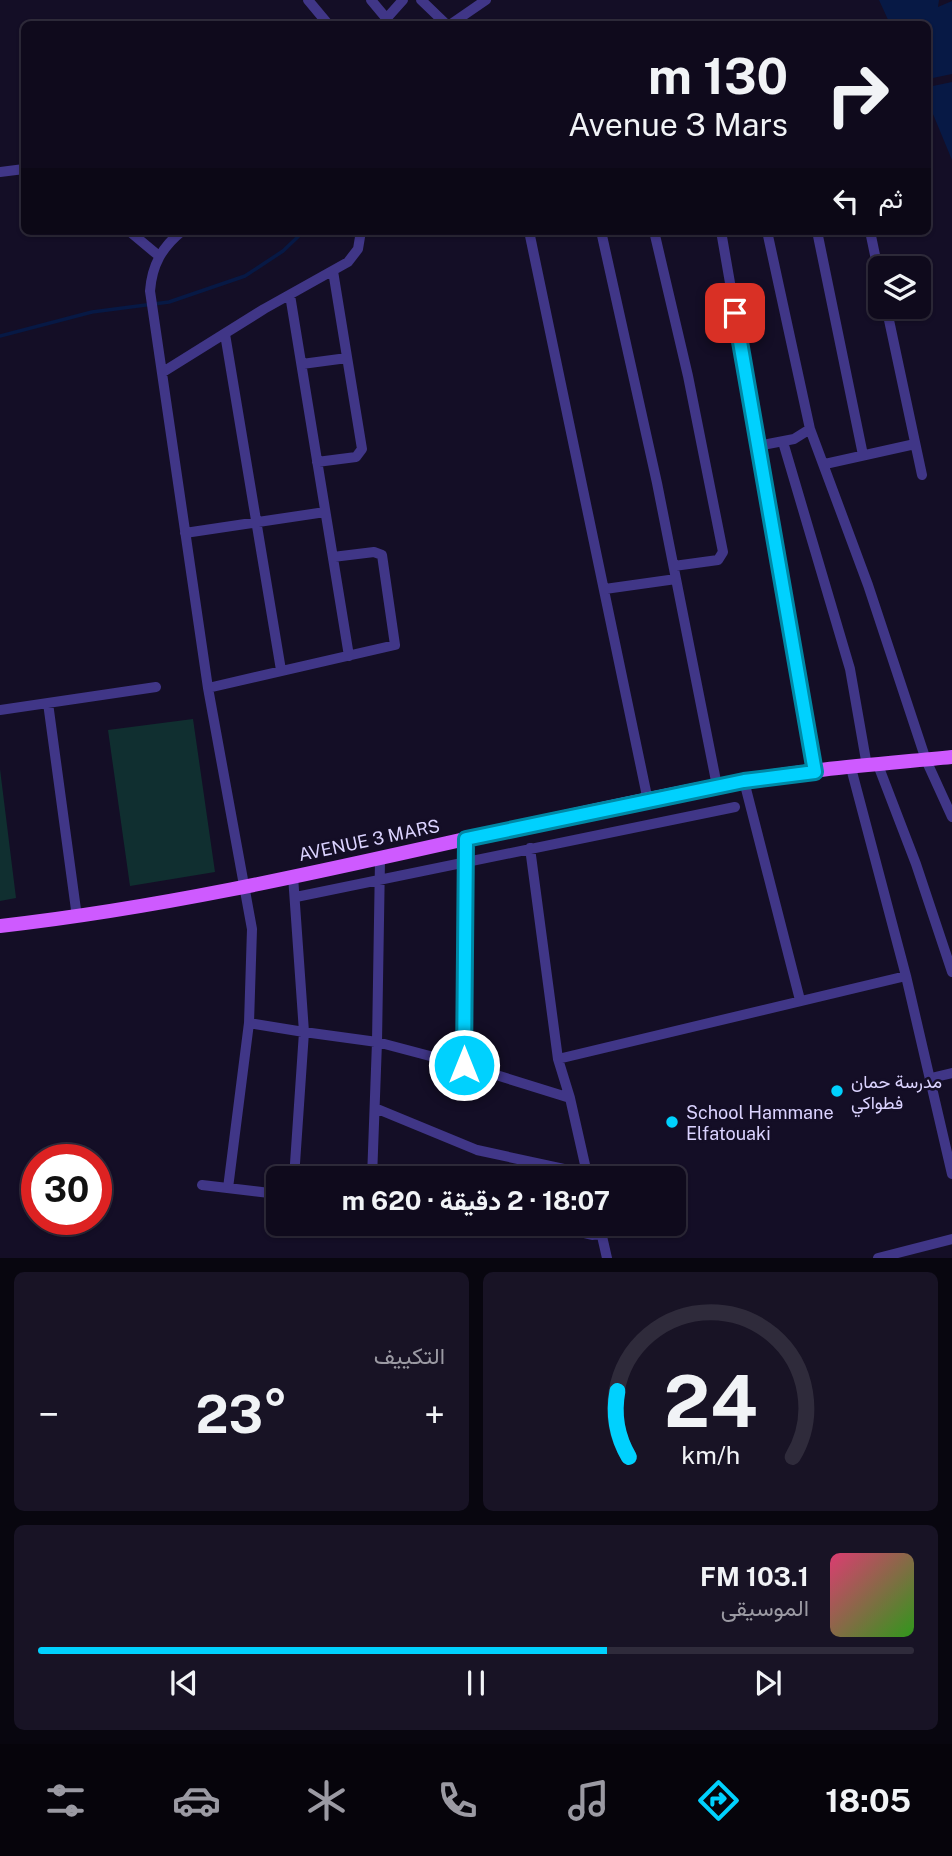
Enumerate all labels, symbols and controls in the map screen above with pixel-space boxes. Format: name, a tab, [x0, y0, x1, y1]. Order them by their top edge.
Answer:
text: 130 m	[648, 47, 788, 105]
icon: right	[812, 49, 903, 140]
text: Avenue 3 Mars	[568, 106, 788, 143]
icon: left	[827, 182, 865, 220]
text: ثم	[879, 183, 903, 214]
map controls	[868, 256, 931, 319]
button: layers	[868, 256, 931, 319]
pin	[705, 283, 765, 343]
icon: arrive	[716, 294, 754, 332]
street label: AVENUE 3 MARS	[296, 815, 442, 865]
position arrow	[427, 1028, 501, 1102]
place label: مدرسة حمان فطواكي	[851, 1071, 942, 1118]
marker: مدرسة حمان فطواكي	[829, 1083, 845, 1099]
place label: School Hammane Elfatouaki	[686, 1102, 834, 1144]
marker: School Hammane Elfatouaki	[664, 1114, 680, 1130]
speed limit sign: 30	[21, 1144, 112, 1235]
text: 18:07 · 2 دقيقة · 620 m	[342, 1185, 610, 1216]
text: التكييف	[374, 1342, 445, 1369]
text: 24	[664, 1359, 757, 1444]
text: 23°	[195, 1384, 288, 1445]
text: −	[38, 1392, 59, 1437]
text: +	[424, 1392, 445, 1437]
text: km/h	[681, 1440, 740, 1470]
text: 103.1 FM	[700, 1561, 809, 1592]
text: الموسيقى	[721, 1594, 809, 1621]
icon: previous	[165, 1664, 203, 1702]
icon: pause	[457, 1664, 495, 1702]
icon: next	[749, 1664, 787, 1702]
icon: filters	[41, 1776, 90, 1825]
icon: car	[172, 1776, 221, 1825]
icon: climate	[302, 1776, 351, 1825]
icon: phone	[433, 1776, 482, 1825]
icon: music	[564, 1776, 613, 1825]
icon: directions	[694, 1776, 743, 1825]
text: 18:05	[825, 1782, 911, 1819]

